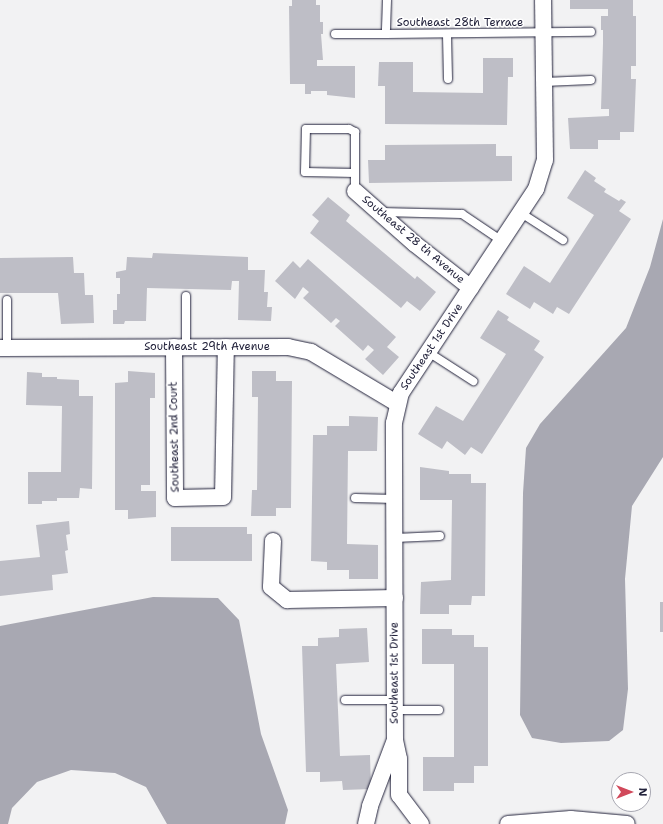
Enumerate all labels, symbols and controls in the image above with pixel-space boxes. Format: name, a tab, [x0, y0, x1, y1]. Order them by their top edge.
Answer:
street label: Southeast 28th Terrace	[397, 16, 523, 30]
street label: Southeast 28 th Avenue	[359, 193, 467, 287]
street label: Southeast 1st Drive	[398, 301, 466, 393]
street label: Southeast 29th Avenue	[144, 340, 270, 354]
street label: Southeast 2nd Court	[167, 381, 183, 493]
street label: Southeast 1st Drive	[388, 622, 402, 724]
north arrow	[611, 772, 651, 812]
text: N	[635, 788, 650, 796]

